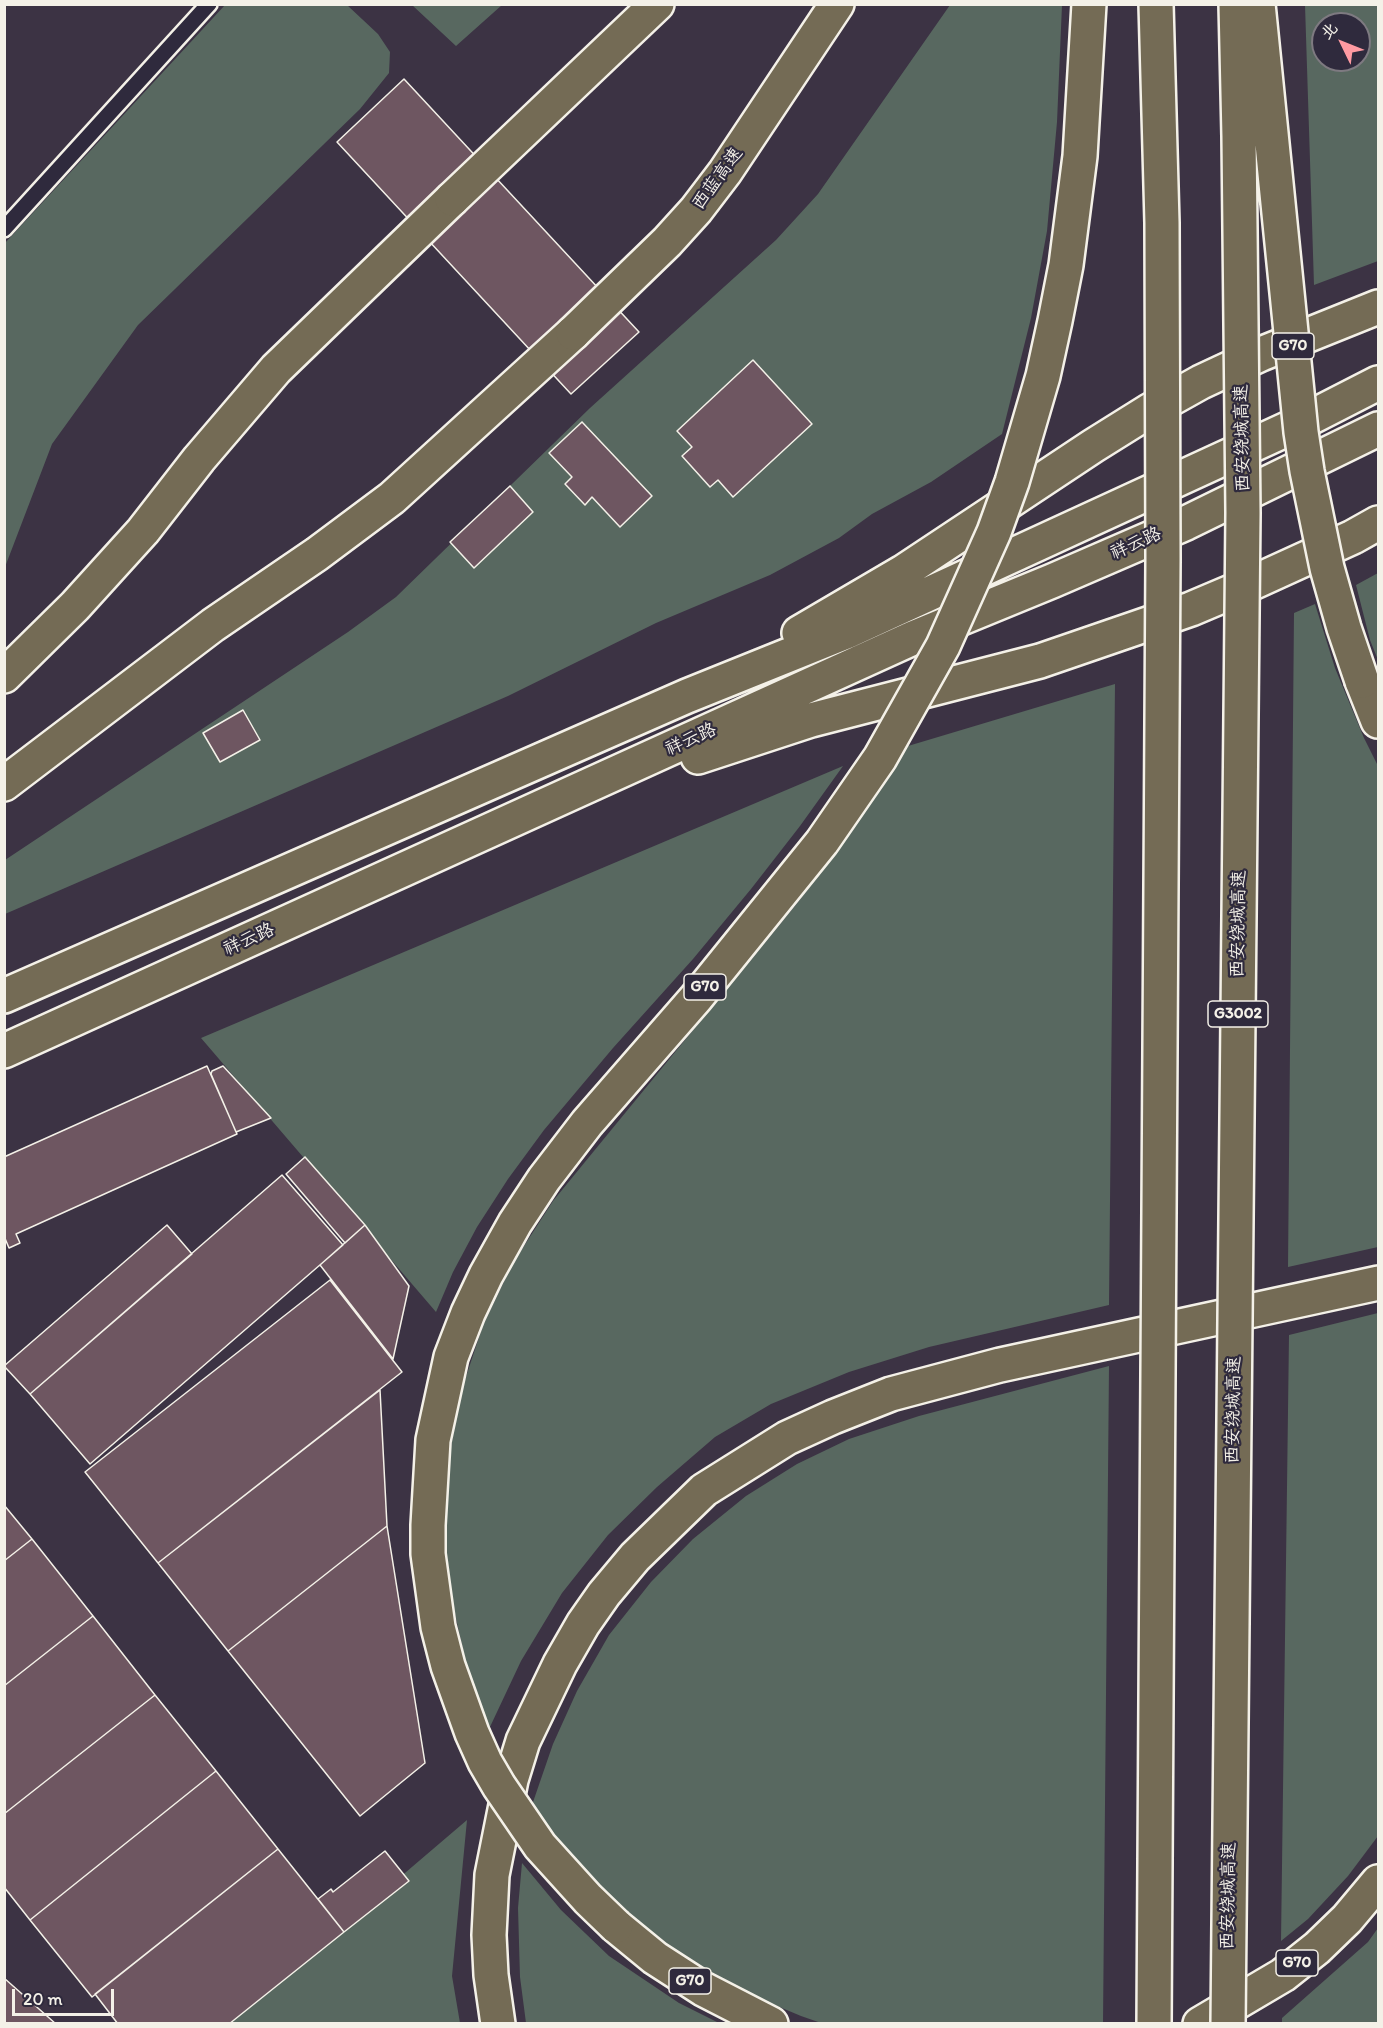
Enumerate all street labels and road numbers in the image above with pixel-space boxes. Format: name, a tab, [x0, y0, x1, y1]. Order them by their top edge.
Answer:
street label: 西蓝高速	[688, 144, 748, 214]
road number: G70	[1272, 333, 1314, 359]
street label: 西安绕城高速	[1231, 384, 1255, 492]
street label: 祥云路	[1107, 523, 1165, 565]
street label: 祥云路	[662, 719, 720, 761]
street label: 西安绕城高速	[1227, 870, 1251, 978]
street label: 祥云路	[220, 919, 278, 961]
road number: G70	[684, 974, 726, 1000]
road number: G3002	[1208, 1001, 1268, 1027]
street label: 西安绕城高速	[1222, 1356, 1246, 1464]
street label: 西安绕城高速	[1217, 1842, 1241, 1950]
road number: G70	[1276, 1950, 1318, 1976]
road number: G70	[669, 1968, 711, 1994]

